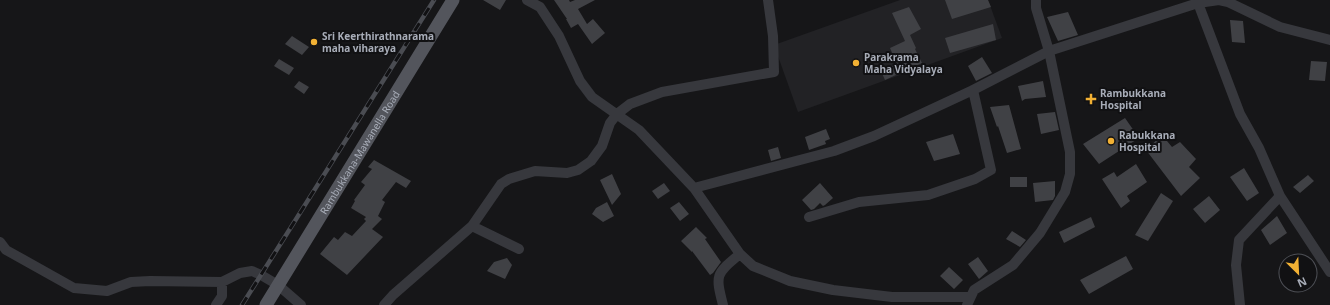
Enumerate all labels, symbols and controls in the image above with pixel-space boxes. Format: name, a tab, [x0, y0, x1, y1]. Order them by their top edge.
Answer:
place label: Sri Keerthirathnarama maha viharaya	[322, 29, 434, 55]
marker: Sri Keerthirathnarama maha viharaya	[309, 37, 319, 47]
place label: Parakrama Maha Vidyalaya	[864, 50, 943, 76]
marker: Parakrama Maha Vidyalaya	[851, 58, 861, 68]
place label: Rambukkana Hospital	[1100, 86, 1166, 112]
street label: Rambukkana-Mawanella Road	[316, 88, 403, 217]
marker: Rambukkana Hospital	[1085, 93, 1097, 105]
place label: Rabukkana Hospital	[1119, 128, 1175, 154]
marker: Rabukkana Hospital	[1106, 136, 1116, 146]
north arrow	[1278, 253, 1318, 293]
text: N	[1295, 274, 1309, 291]

